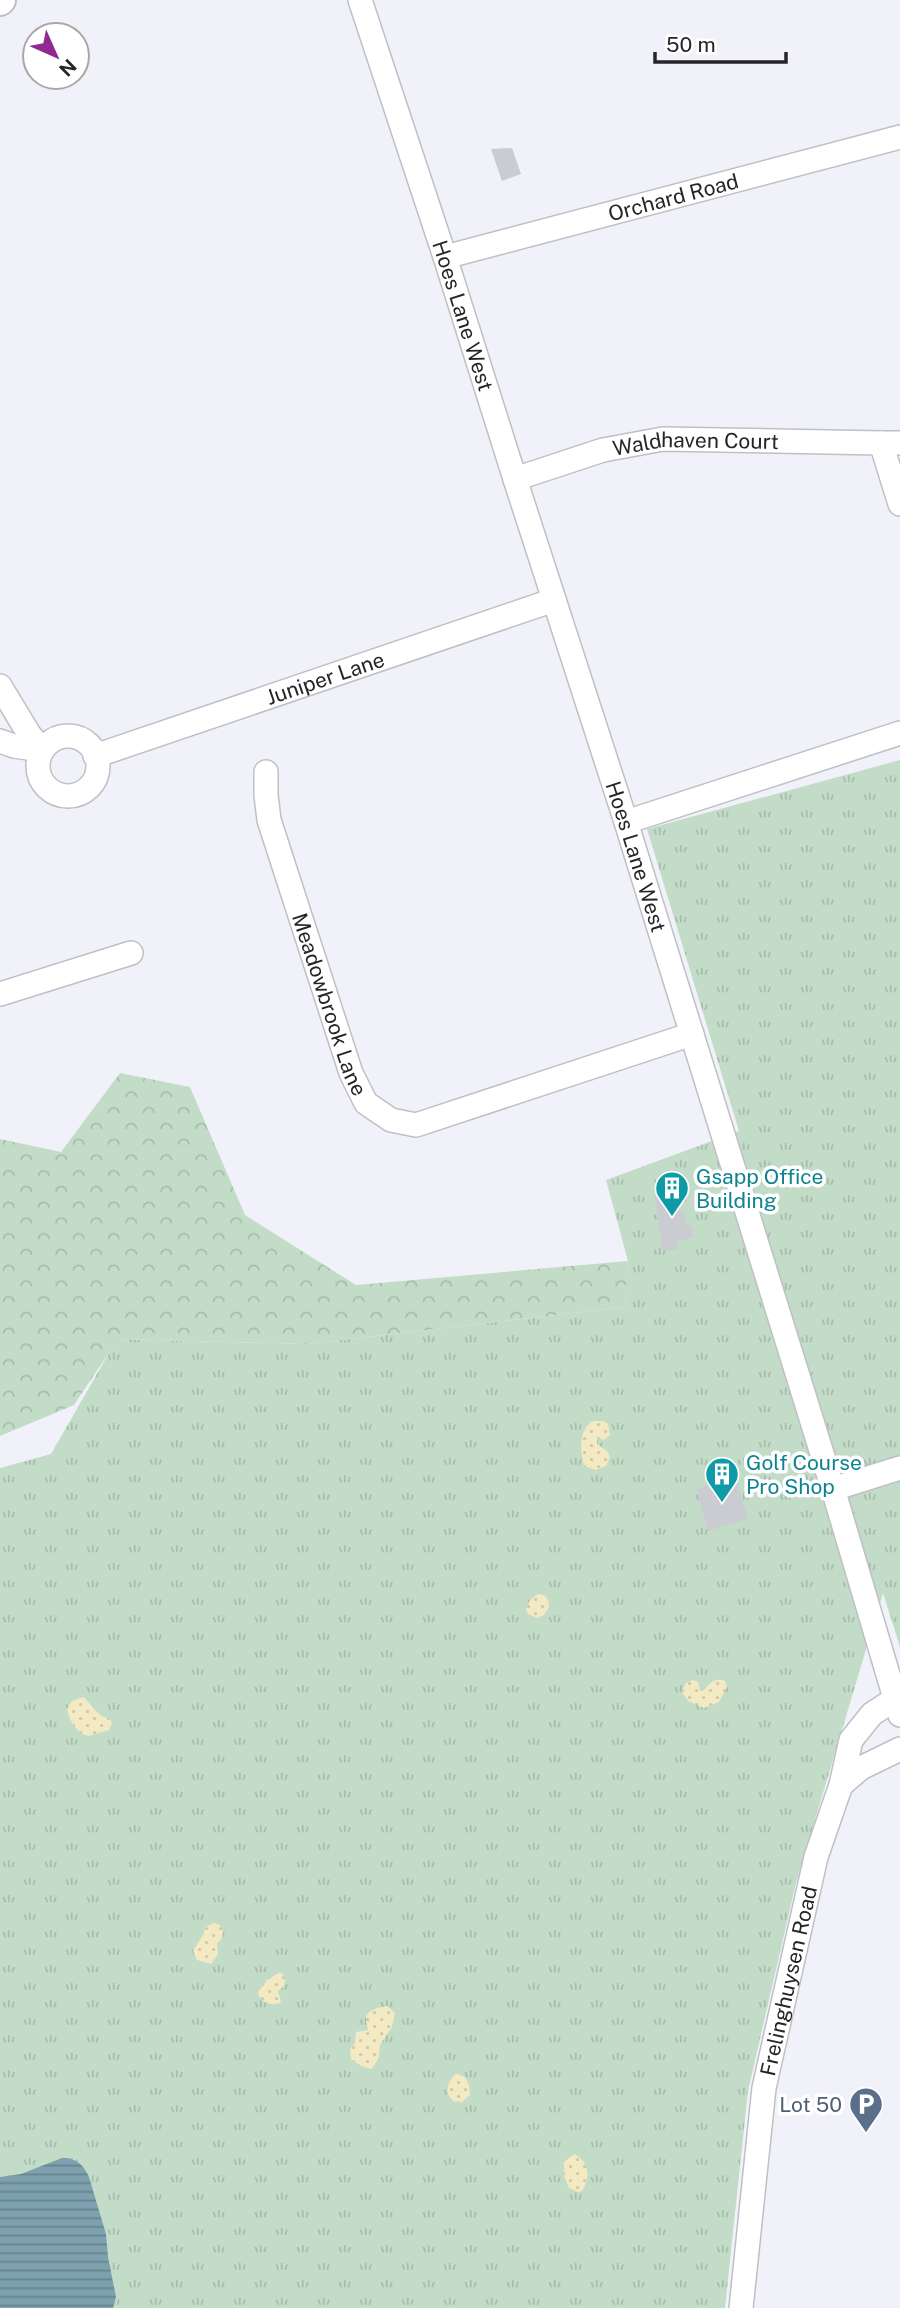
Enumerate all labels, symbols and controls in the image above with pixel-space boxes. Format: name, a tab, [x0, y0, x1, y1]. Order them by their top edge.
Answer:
north arrow	[21, 21, 91, 91]
scale bar	[655, 21, 786, 65]
text: 50 m	[666, 32, 716, 57]
text: N	[55, 55, 81, 81]
street label: Orchard Road	[605, 168, 741, 226]
street label: Hoes Lane West	[428, 237, 499, 394]
street label: Waldhaven Court	[611, 426, 779, 461]
street label: Juniper Lane	[263, 646, 387, 709]
street label: Hoes Lane West	[601, 778, 672, 935]
street label: Meadowbrook Lane	[287, 910, 373, 1100]
place label: Gsapp Office Building	[696, 1164, 823, 1213]
building icon: Gsapp Office Building	[653, 1169, 691, 1218]
place label: Golf Course Pro Shop	[746, 1450, 862, 1499]
building icon: Golf Course Pro Shop	[703, 1455, 741, 1504]
street label: Frelinghuysen Road	[755, 1883, 822, 2078]
parking icon: Lot 50	[847, 2085, 885, 2134]
place label: Lot 50	[779, 2092, 842, 2117]

